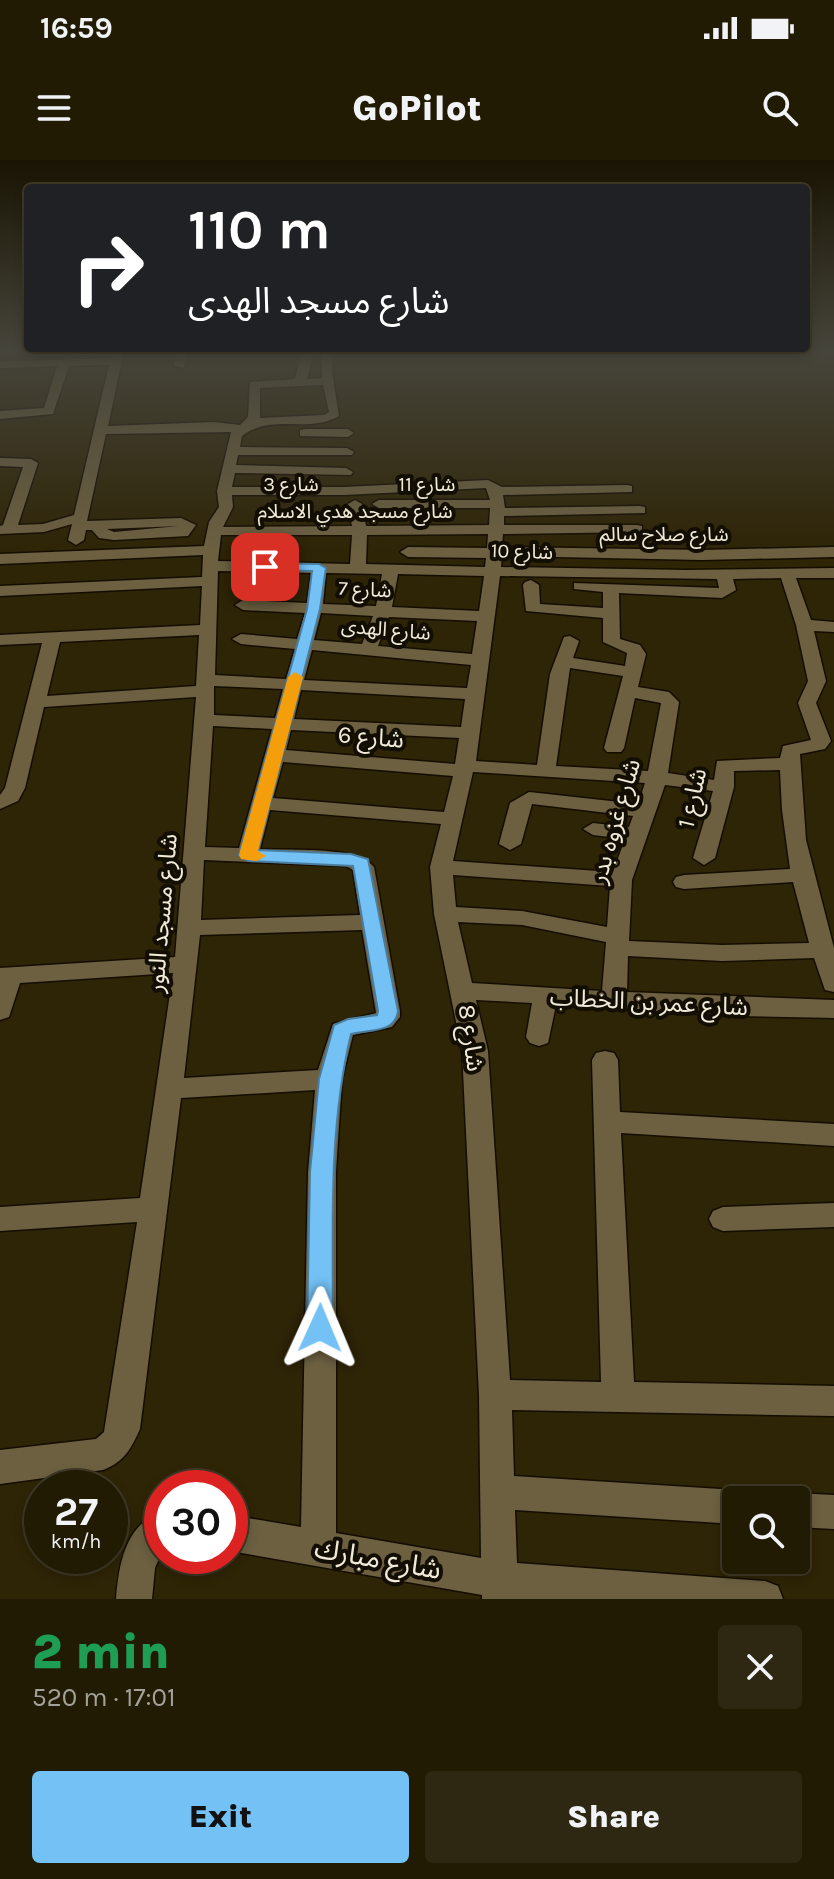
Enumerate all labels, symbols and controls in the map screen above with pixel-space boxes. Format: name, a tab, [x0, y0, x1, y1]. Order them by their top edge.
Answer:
text: 16:59	[40, 10, 113, 46]
icon: menu	[32, 86, 76, 130]
icon: search	[758, 86, 802, 130]
text: GoPilot	[352, 87, 482, 129]
text: 110 m	[188, 197, 331, 262]
icon: right	[56, 216, 160, 320]
text: شارع مسجد الهدى	[188, 280, 450, 322]
street label: شارع 3	[263, 473, 319, 499]
street label: شارع 11	[399, 473, 455, 499]
street label: شارع مسجد هدي الاسلام	[257, 500, 453, 527]
street label: شارع صلاح سالم	[599, 523, 729, 549]
pin	[231, 533, 299, 601]
street label: شارع 10	[490, 539, 553, 567]
icon: arrive	[243, 545, 287, 589]
street label: شارع 7	[338, 577, 392, 605]
street label: شارع الهدى	[340, 614, 432, 648]
street label: شارع 6	[337, 720, 405, 757]
street label: شارع غزوه بدر	[584, 756, 649, 888]
street label: شارع 1	[672, 765, 715, 831]
street label: شارع مسجد النور	[141, 832, 186, 995]
street label: شارع عمر بن الخطاب	[549, 983, 749, 1024]
street label: شارع 8	[449, 1003, 490, 1074]
position arrow	[278, 1286, 362, 1370]
speed limit sign: 30	[144, 1470, 248, 1574]
map controls	[722, 1486, 810, 1574]
button: search	[722, 1486, 810, 1574]
text: 27	[54, 1488, 98, 1535]
text: km/h	[51, 1530, 101, 1553]
street label: شارع مبارك	[311, 1531, 444, 1590]
text: 2 min	[32, 1624, 170, 1680]
button: close	[718, 1625, 802, 1709]
text: 520 m · 17:01	[32, 1682, 175, 1713]
button: Exit	[32, 1771, 409, 1863]
button: Share	[425, 1771, 802, 1863]

